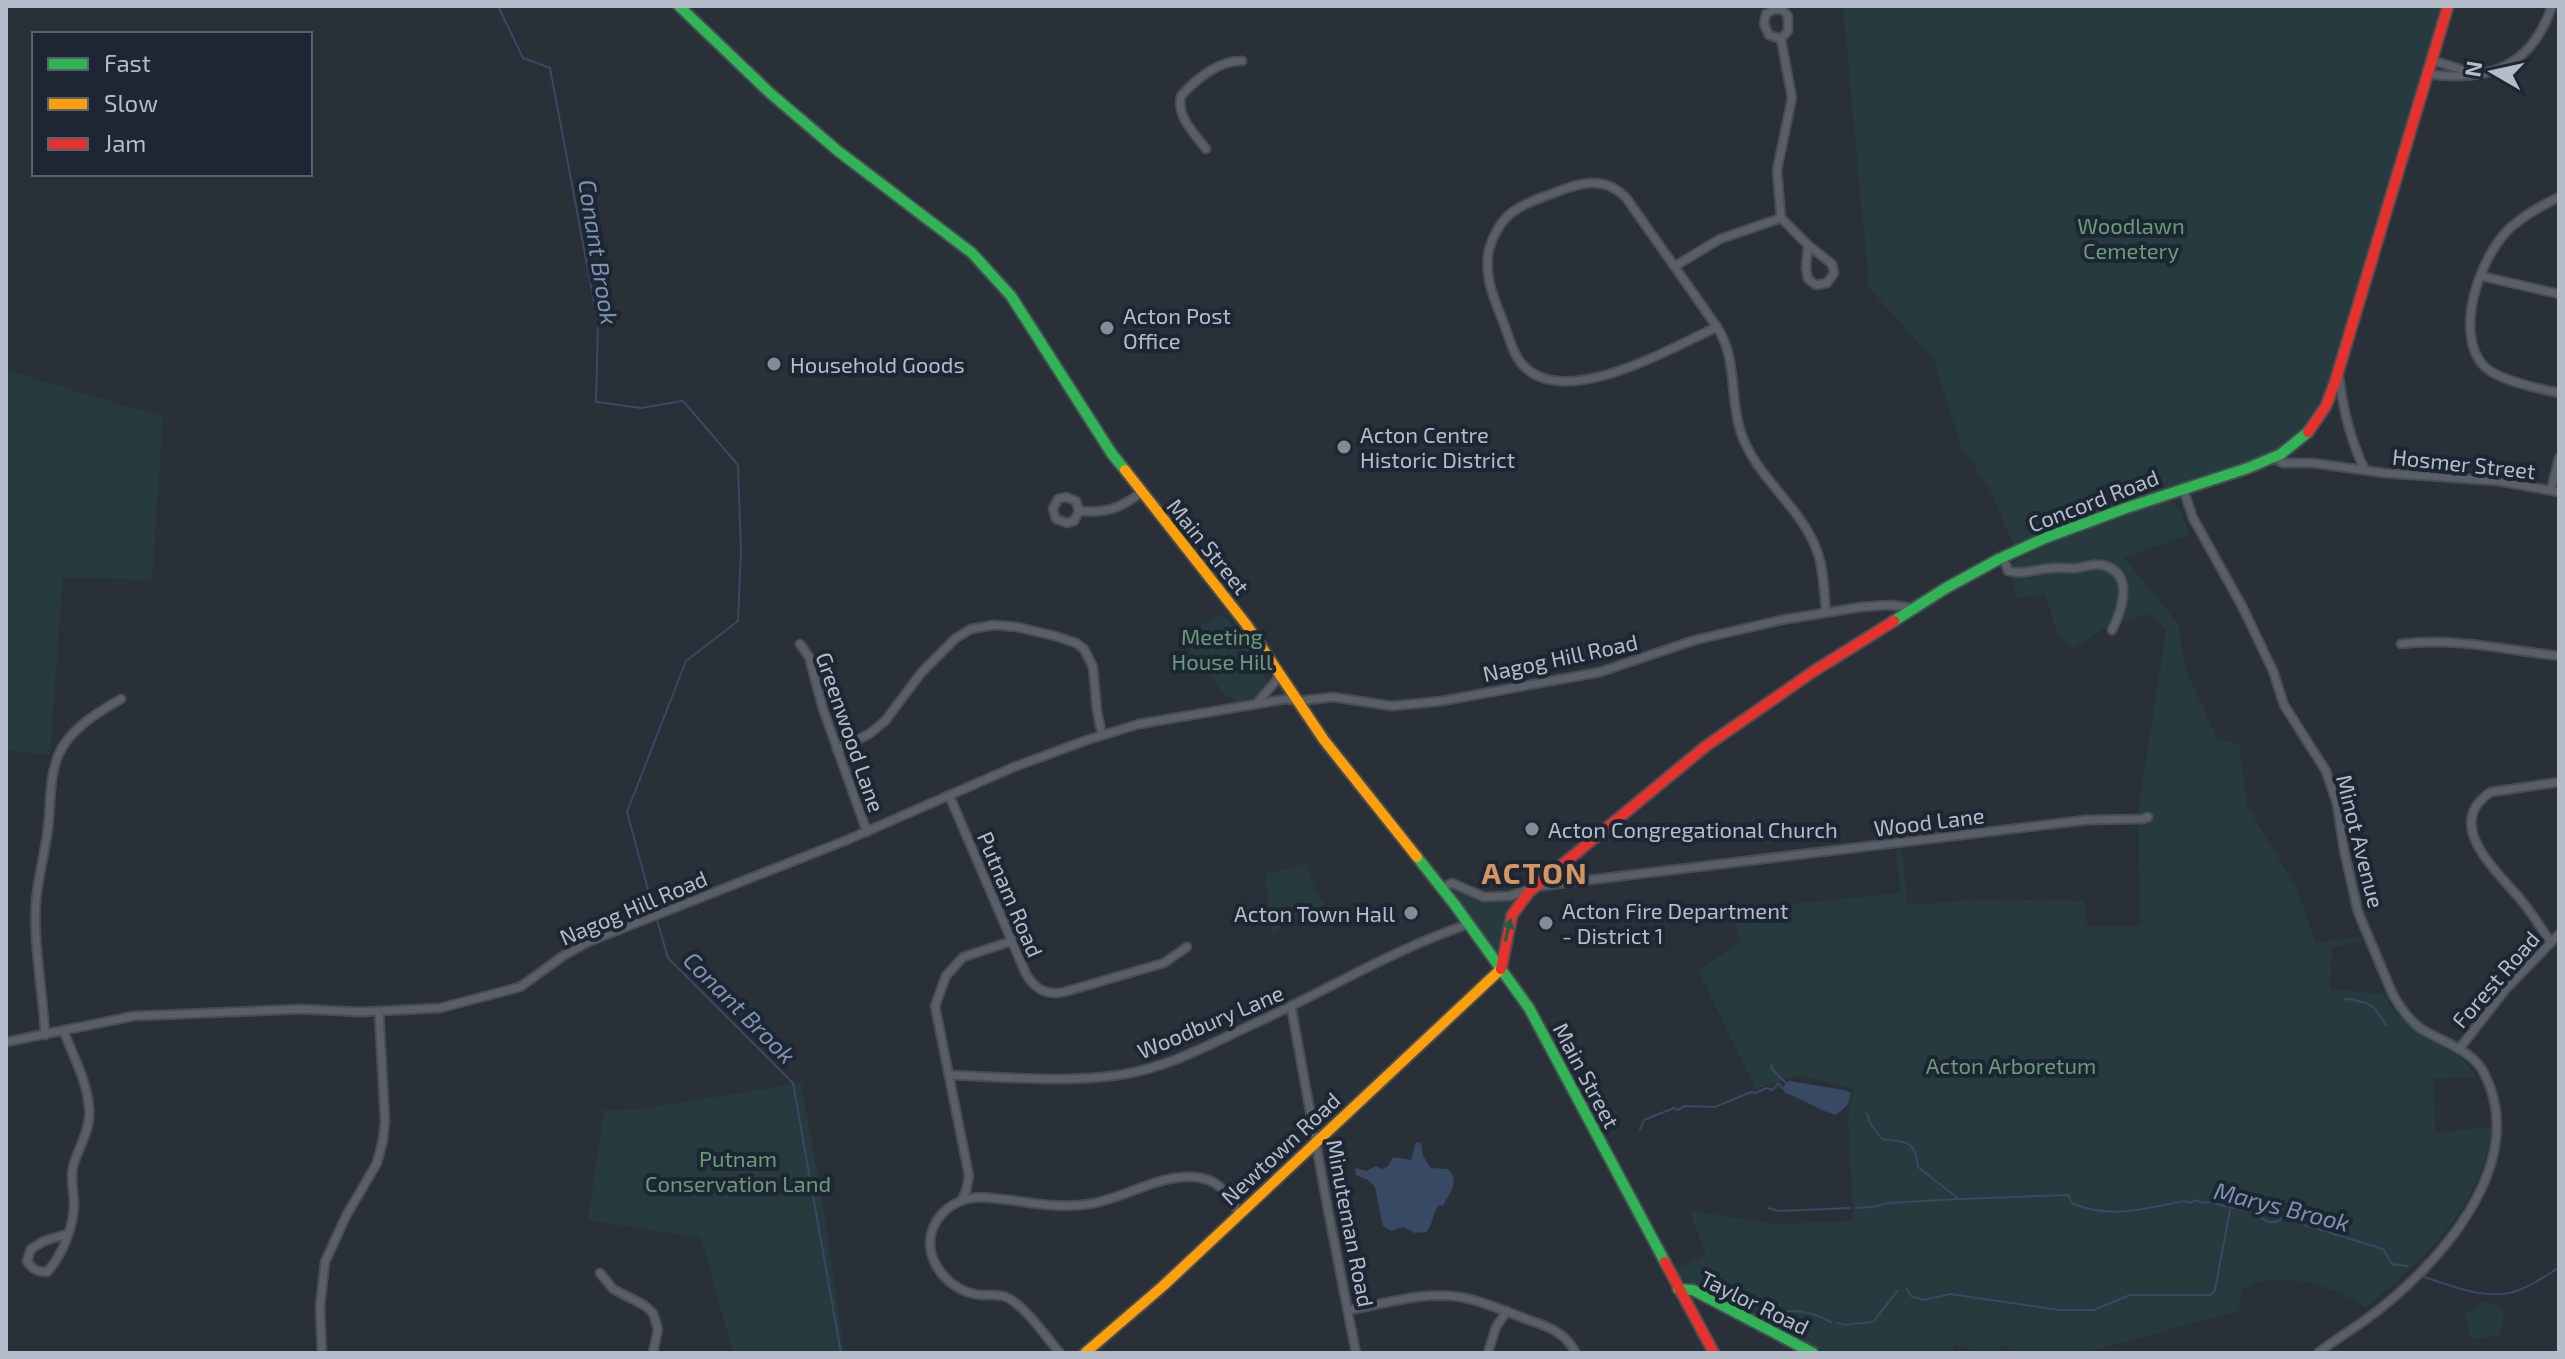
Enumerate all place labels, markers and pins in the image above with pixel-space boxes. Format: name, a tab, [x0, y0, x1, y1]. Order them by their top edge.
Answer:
place label: Acton Post Office	[1123, 302, 1231, 353]
marker: Acton Post Office	[1098, 319, 1116, 337]
place label: Household Goods	[790, 351, 965, 377]
marker: Household Goods	[765, 355, 783, 373]
place label: Acton Centre Historic District	[1360, 421, 1515, 472]
marker: Acton Centre Historic District	[1335, 438, 1353, 456]
place label: Acton Congregational Church	[1548, 816, 1838, 842]
marker: Acton Congregational Church	[1523, 820, 1541, 838]
place label: Acton Fire Department - District 1	[1562, 897, 1788, 948]
place label: Acton Town Hall	[1234, 900, 1395, 926]
marker: Acton Town Hall	[1402, 904, 1420, 922]
marker: Acton Fire Department - District 1	[1537, 914, 1555, 932]

